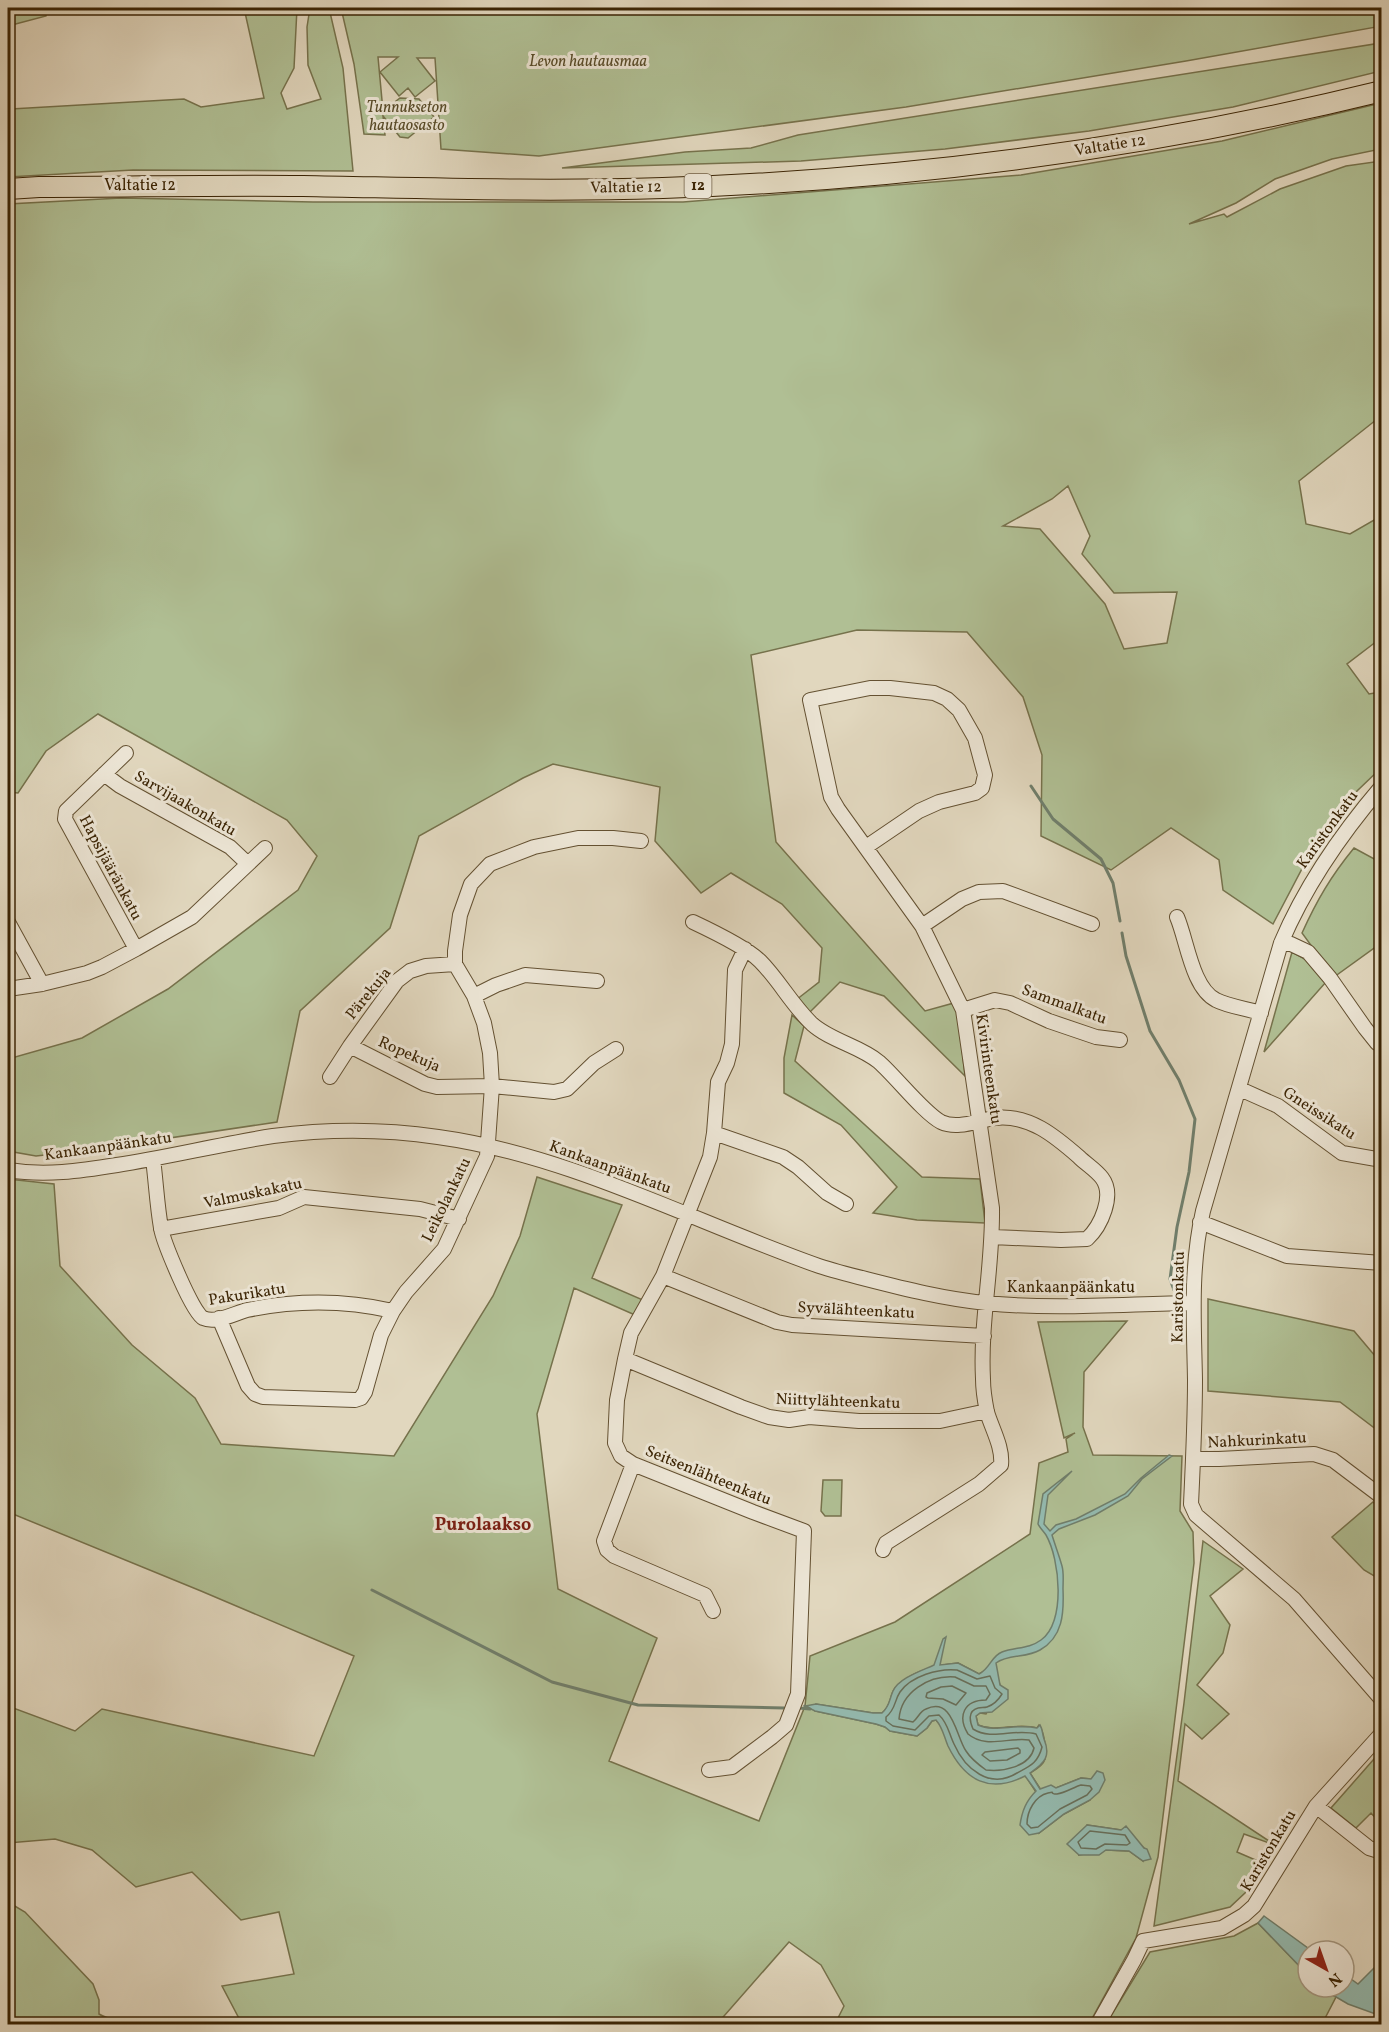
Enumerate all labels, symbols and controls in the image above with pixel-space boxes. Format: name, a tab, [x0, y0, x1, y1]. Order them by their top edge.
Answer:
park label: Levon hautausmaa	[529, 51, 647, 73]
park label: Tunnukseton hautaosasto	[367, 97, 447, 137]
street label: Valtatie 12	[1073, 130, 1147, 162]
road number: 12	[684, 174, 712, 198]
street label: Valtatie 12	[104, 175, 176, 197]
street label: Valtatie 12	[590, 176, 662, 200]
street label: Sarvijaakonkatu	[130, 766, 240, 842]
street label: Karistonkatu	[1292, 786, 1364, 874]
street label: Hapsijääränkatu	[73, 811, 147, 925]
street label: Pärekuja	[341, 963, 397, 1025]
street label: Sammalkatu	[1018, 979, 1110, 1031]
street label: Kivirinteenkatu	[969, 1012, 1007, 1126]
street label: Ropekuja	[374, 1032, 444, 1079]
street label: Gneissikatu	[1278, 1082, 1360, 1146]
street label: Kankaanpäänkatu	[43, 1127, 173, 1167]
street label: Kankaanpäänkatu	[546, 1136, 674, 1200]
street label: Leikolankatu	[417, 1154, 477, 1246]
street label: Valmuskakatu	[202, 1173, 304, 1215]
street label: Karistonkatu	[1167, 1251, 1191, 1343]
street label: Kankaanpäänkatu	[1007, 1277, 1135, 1299]
street label: Pakurikatu	[207, 1278, 287, 1312]
street label: Syvälähteenkatu	[797, 1297, 915, 1325]
street label: Niittylähteenkatu	[775, 1389, 901, 1415]
street label: Nahkurinkatu	[1207, 1427, 1307, 1455]
street label: Seitsenlähteenkatu	[642, 1441, 774, 1511]
district label: Purolaakso	[435, 1513, 531, 1538]
street label: Karistonkatu	[1236, 1806, 1302, 1896]
north arrow	[1296, 1939, 1356, 1999]
text: N	[1323, 1967, 1346, 1991]

